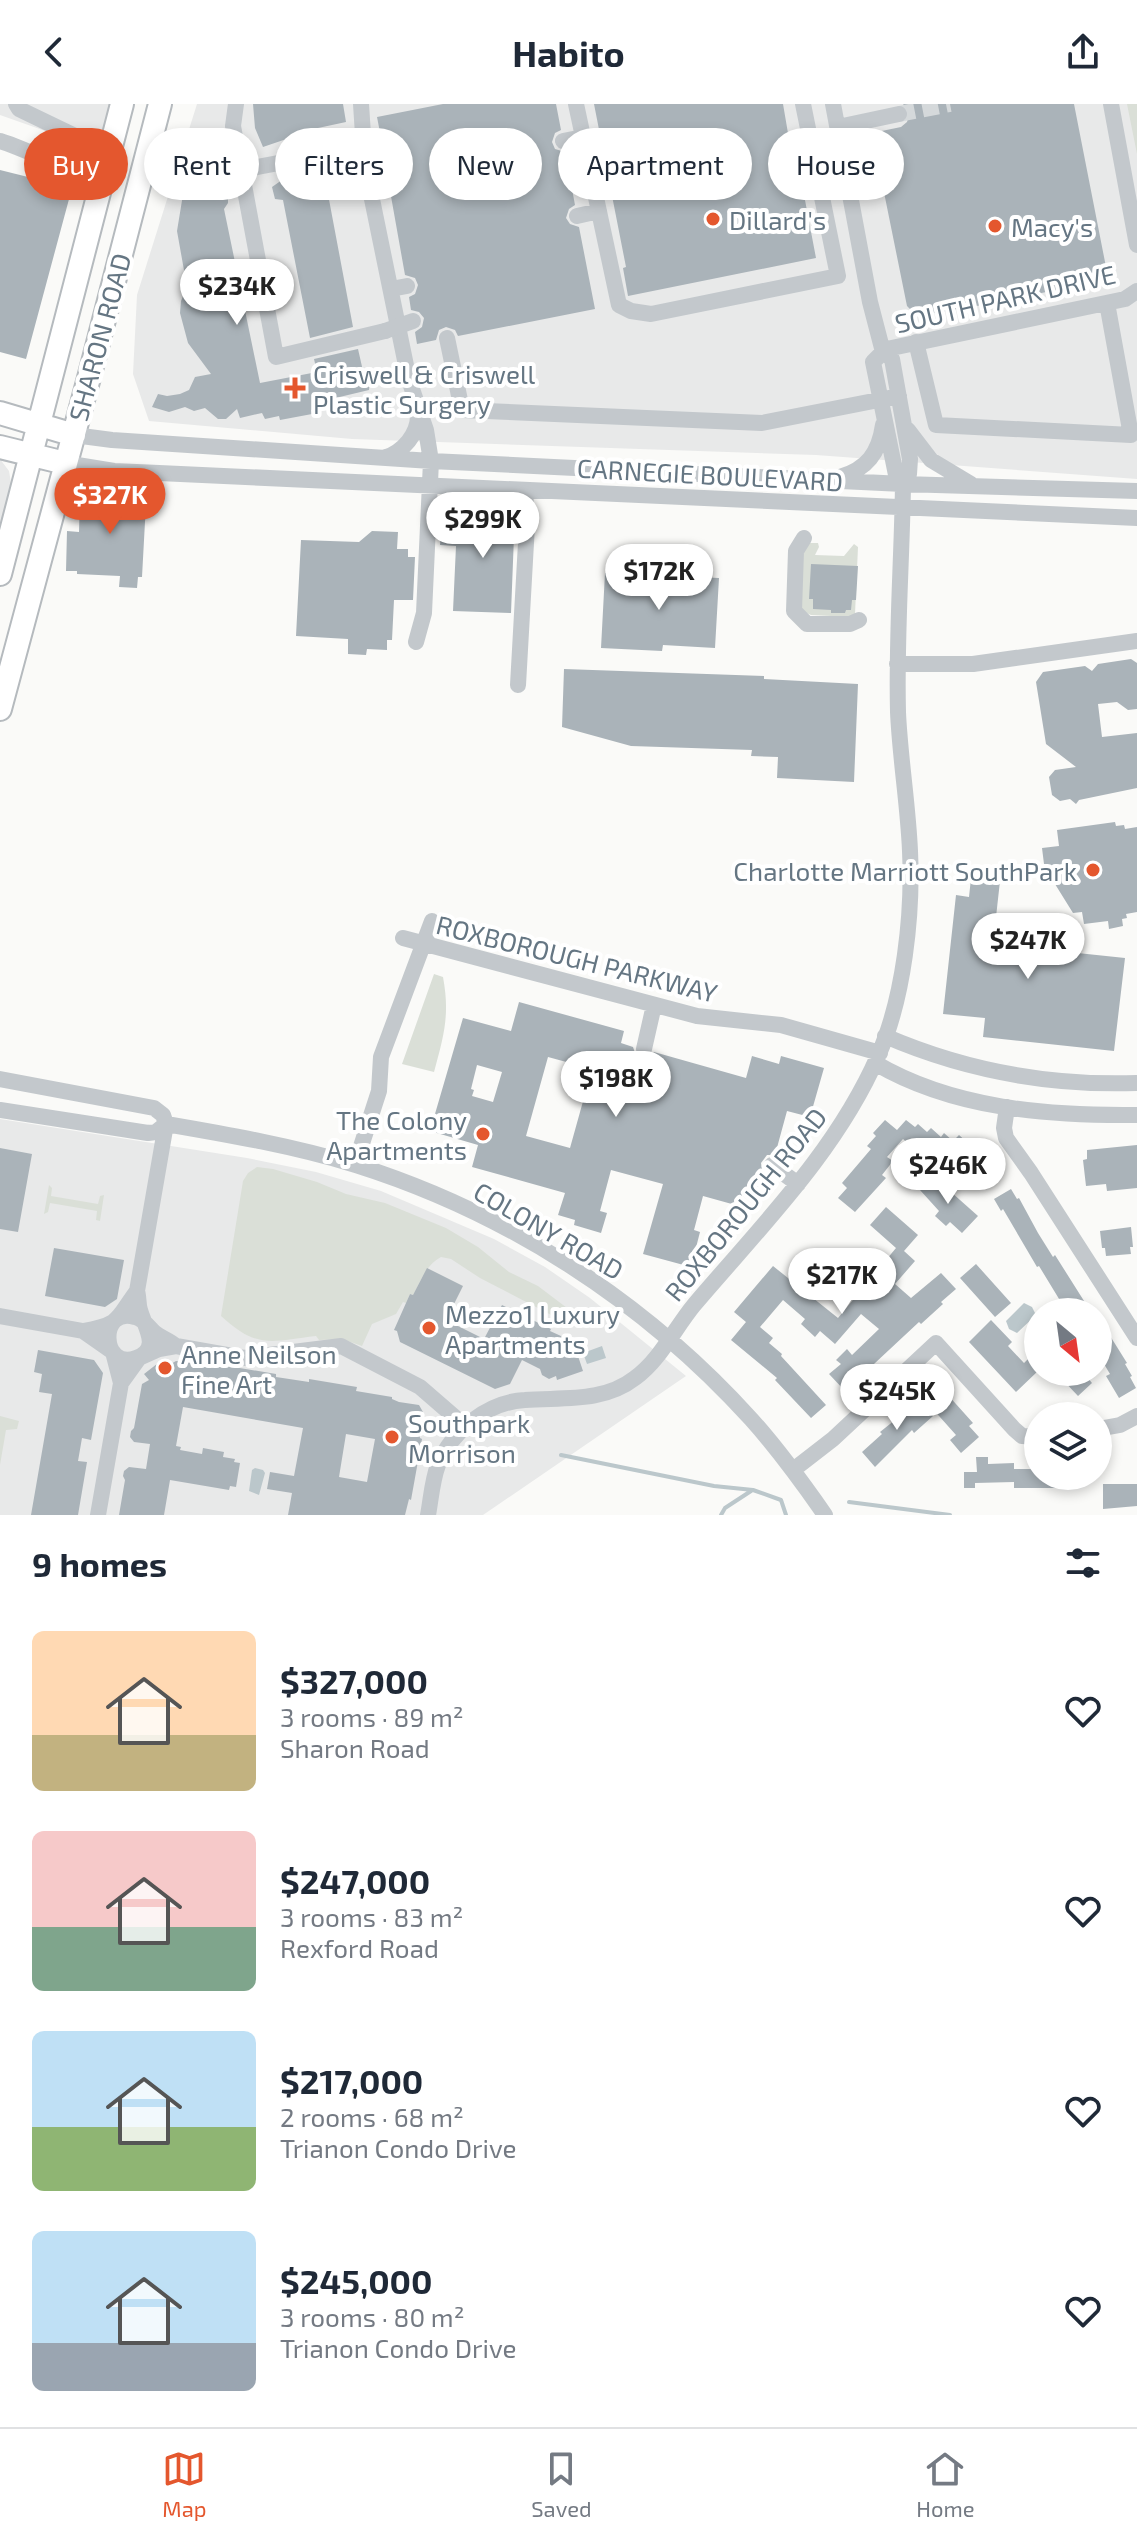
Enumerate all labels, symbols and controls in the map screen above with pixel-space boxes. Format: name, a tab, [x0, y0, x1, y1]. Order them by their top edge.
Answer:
icon: back	[32, 30, 76, 74]
icon: share	[1061, 30, 1105, 74]
text: Habito	[512, 31, 625, 74]
chip: Buy	[24, 128, 128, 200]
chip: Rent	[144, 128, 259, 200]
chip: Filters	[275, 128, 413, 200]
chip: New	[429, 128, 542, 200]
chip: Apartment	[558, 128, 752, 200]
chip: House	[768, 128, 904, 200]
place label: Dillard's	[729, 204, 826, 235]
marker: Dillard's	[704, 210, 722, 228]
place label: Macy's	[1011, 211, 1093, 242]
marker: Macy's	[986, 217, 1004, 235]
street label: SHARON ROAD	[62, 250, 136, 424]
street label: SOUTH PARK DRIVE	[892, 258, 1118, 338]
pin: $234K	[181, 259, 293, 327]
text: $234K	[198, 269, 276, 300]
place label: Criswell & Criswell Plastic Surgery	[313, 358, 536, 419]
marker: Criswell & Criswell Plastic Surgery	[284, 377, 306, 399]
street label: CARNEGIE BOULEVARD	[576, 452, 844, 496]
pin: $327K	[54, 468, 166, 536]
text: $327K	[72, 478, 148, 509]
pin: $299K	[427, 492, 539, 560]
text: $299K	[444, 502, 522, 533]
pin: $172K	[603, 544, 715, 612]
text: $172K	[623, 554, 695, 585]
place label: Charlotte Marriott SouthPark	[733, 855, 1077, 886]
marker: Charlotte Marriott SouthPark	[1084, 861, 1102, 879]
street label: ROXBOROUGH PARKWAY	[433, 908, 721, 1008]
pin: $247K	[972, 913, 1084, 981]
text: $247K	[990, 923, 1066, 954]
pin: $198K	[560, 1051, 672, 1119]
text: $198K	[579, 1061, 653, 1092]
street label: ROXBOROUGH ROAD	[658, 1101, 832, 1307]
place label: The Colony Apartments	[326, 1104, 467, 1165]
marker: The Colony Apartments	[474, 1125, 492, 1143]
pin: $246K	[892, 1138, 1004, 1206]
text: $246K	[909, 1148, 987, 1179]
street label: COLONY ROAD	[469, 1175, 629, 1285]
pin: $217K	[786, 1248, 898, 1316]
text: $217K	[806, 1258, 878, 1289]
place label: Mezzo1 Luxury Apartments	[445, 1298, 620, 1359]
north arrow	[1024, 1298, 1112, 1386]
map controls	[1024, 1298, 1112, 1490]
marker: Mezzo1 Luxury Apartments	[420, 1319, 438, 1337]
place label: Anne Neilson Fine Art	[181, 1338, 337, 1399]
marker: Anne Neilson Fine Art	[156, 1359, 174, 1377]
pin: $245K	[841, 1364, 953, 1432]
text: $245K	[858, 1374, 936, 1405]
button: layers	[1024, 1402, 1112, 1490]
place label: Southpark Morrison	[408, 1407, 530, 1468]
marker: Southpark Morrison	[383, 1428, 401, 1446]
icon: filters	[1061, 1541, 1105, 1585]
text: 9 homes	[32, 1543, 167, 1584]
text: $327,000	[280, 1660, 428, 1701]
icon: home	[96, 1663, 192, 1759]
icon: heart	[1061, 1689, 1105, 1733]
text: 3 rooms · 89 m²	[280, 1701, 464, 1732]
text: Sharon Road	[280, 1732, 430, 1763]
text: $247,000	[280, 1860, 430, 1901]
icon: home	[96, 1863, 192, 1959]
icon: heart	[1061, 1889, 1105, 1933]
text: 3 rooms · 83 m²	[280, 1901, 463, 1932]
text: Rexford Road	[280, 1932, 439, 1963]
text: $217,000	[280, 2060, 423, 2101]
icon: home	[96, 2063, 192, 2159]
icon: heart	[1061, 2089, 1105, 2133]
text: 2 rooms · 68 m²	[280, 2101, 464, 2132]
text: Trianon Condo Drive	[280, 2132, 517, 2163]
text: $245,000	[280, 2260, 433, 2301]
icon: home	[96, 2263, 192, 2359]
icon: heart	[1061, 2289, 1105, 2333]
text: 3 rooms · 80 m²	[280, 2301, 464, 2332]
text: Trianon Condo Drive	[280, 2332, 517, 2363]
tab: Map	[162, 2447, 207, 2521]
tab: Saved	[531, 2447, 592, 2521]
tab: Home	[916, 2447, 975, 2521]

